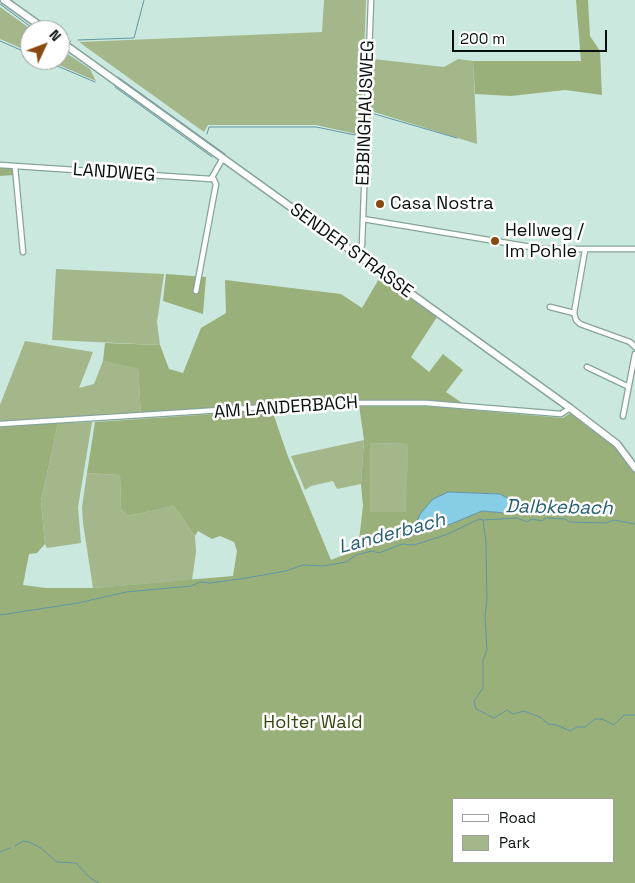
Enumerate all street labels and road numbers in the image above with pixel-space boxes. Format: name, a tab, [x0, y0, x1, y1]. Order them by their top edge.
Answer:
street label: EBBINGHAUSWEG	[353, 40, 379, 186]
street label: LANDWEG	[72, 159, 156, 187]
street label: SENDER STRASSE	[285, 199, 417, 303]
street label: AM LANDERBACH	[213, 392, 359, 424]

